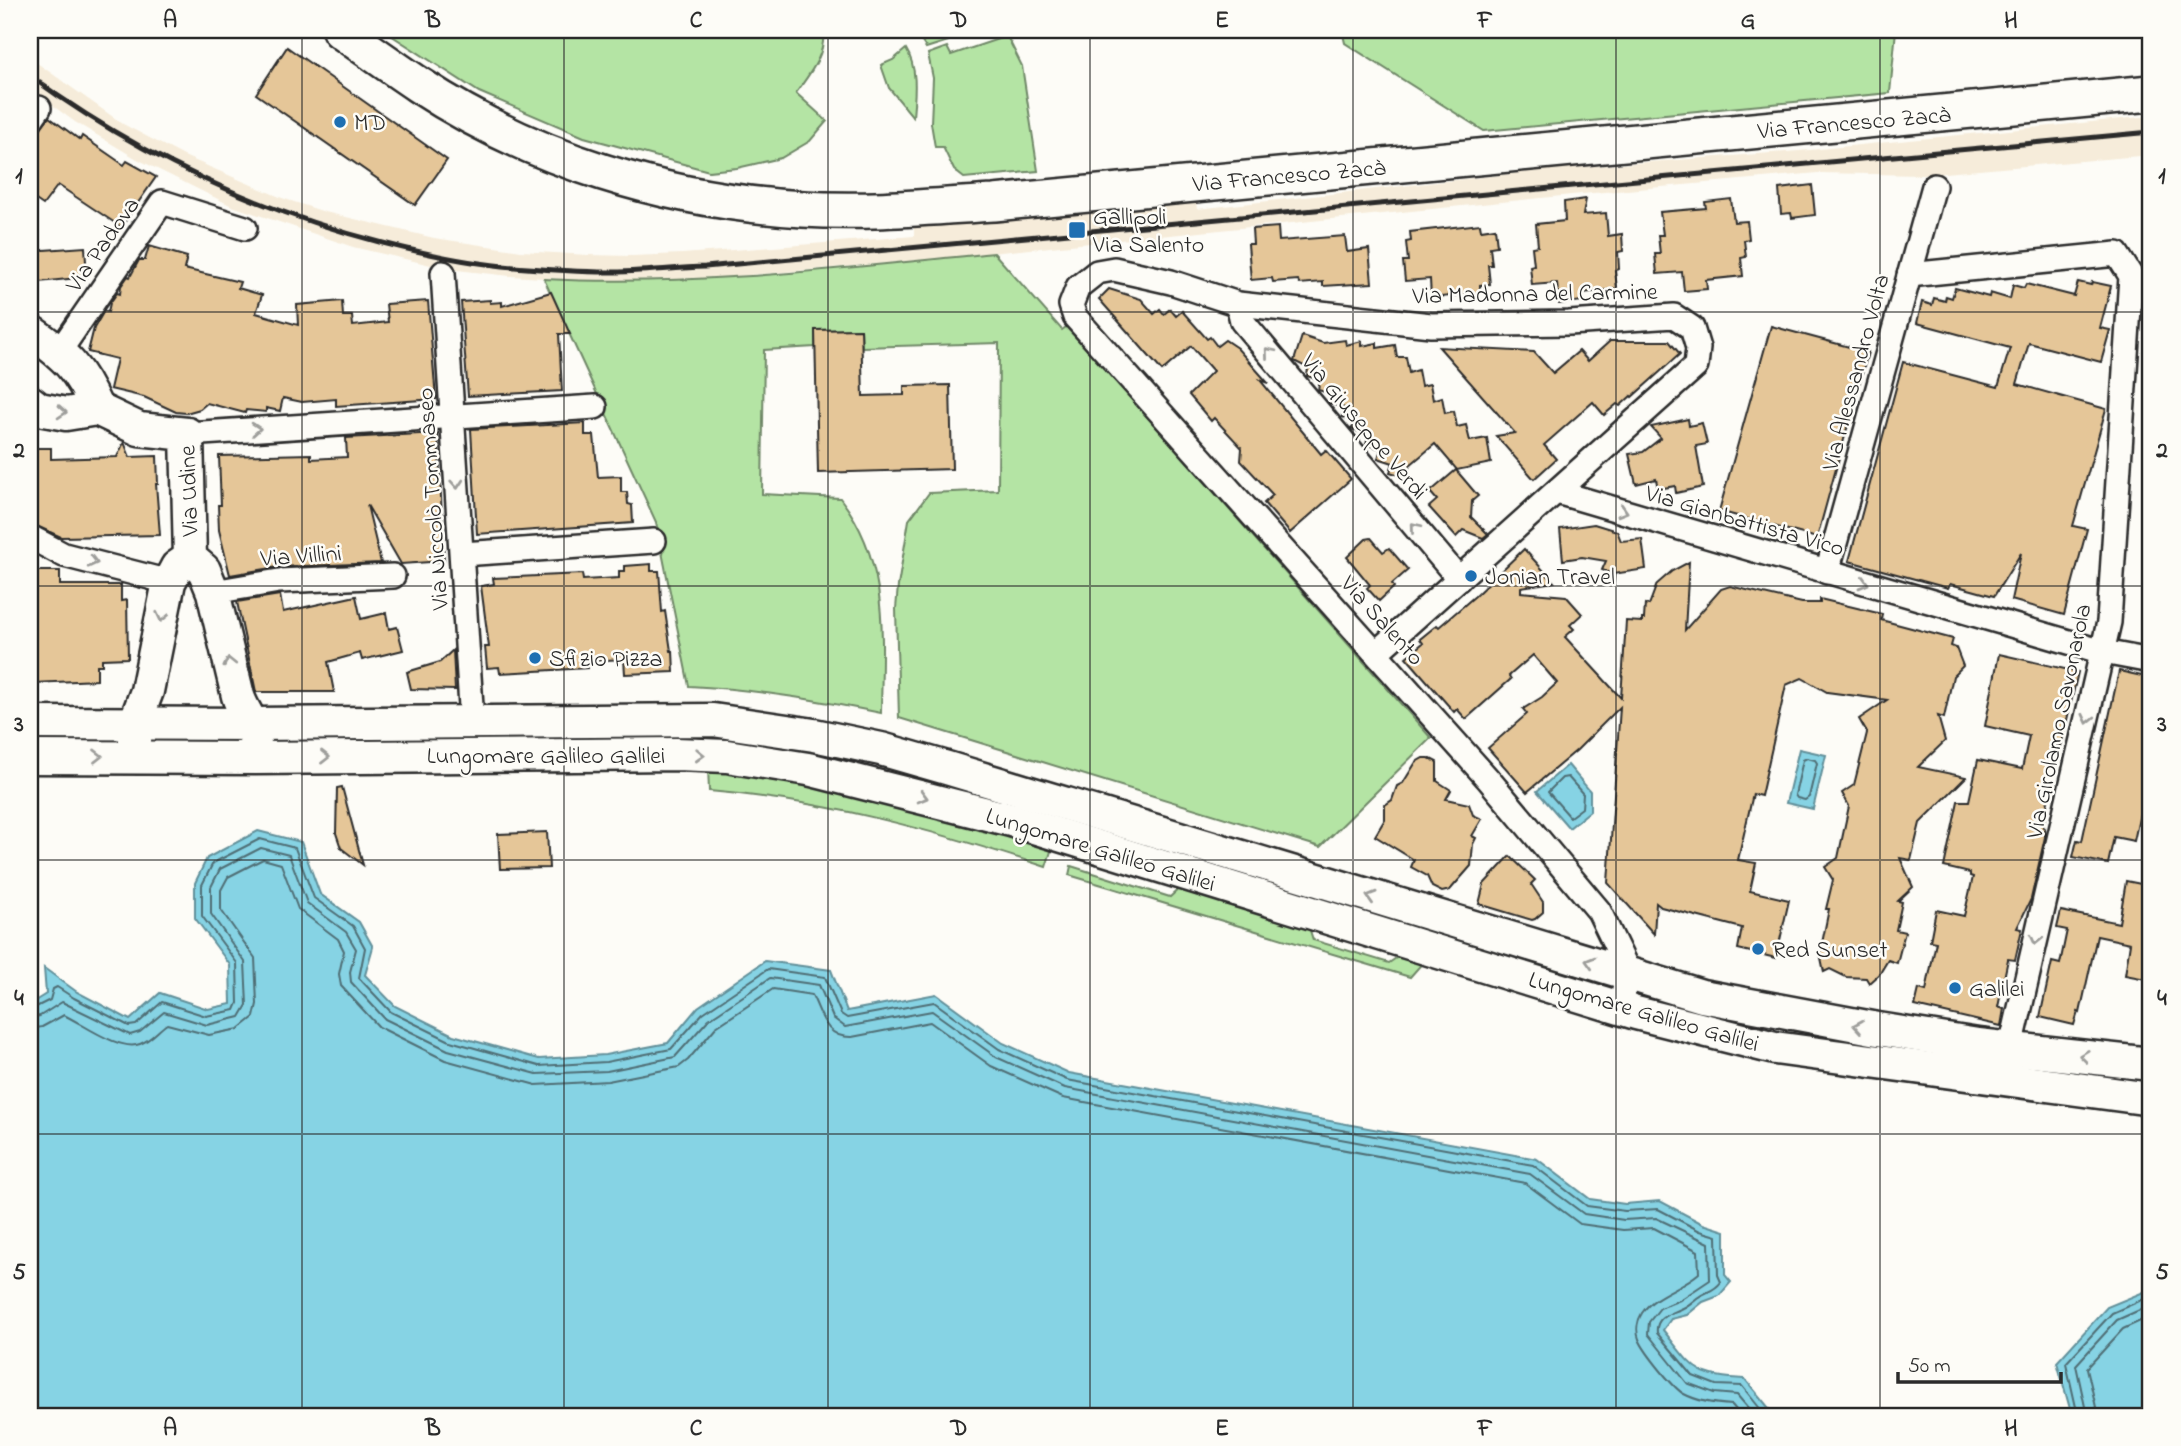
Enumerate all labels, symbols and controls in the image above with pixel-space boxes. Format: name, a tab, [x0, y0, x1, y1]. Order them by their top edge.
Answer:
text: A	[163, 5, 177, 38]
text: B	[424, 5, 441, 38]
text: C	[690, 5, 703, 38]
text: D	[950, 5, 967, 38]
text: E	[1215, 5, 1229, 38]
text: F	[1477, 5, 1493, 38]
text: G	[1741, 5, 1755, 38]
text: H	[2004, 5, 2018, 38]
street label: Via Francesco Zacà	[1755, 99, 1952, 150]
place label: MD	[354, 107, 386, 142]
marker: MD	[332, 114, 348, 130]
street label: Via Francesco Zacà	[1190, 152, 1387, 203]
text: 1	[15, 161, 23, 194]
text: 1	[2158, 161, 2166, 194]
street label: Via Padova	[58, 191, 150, 301]
place label: Gallipoli Via Salento	[1092, 201, 1204, 264]
marker: Gallipoli Via Salento	[1067, 220, 1087, 240]
street label: Via Alessandro Volta	[1814, 271, 1900, 476]
street label: Via Madonna del Carmine	[1411, 276, 1658, 315]
street label: Via Giuseppe Verdi	[1291, 346, 1435, 509]
one-way arrow	[1265, 348, 1277, 361]
street label: Via Niccolò Tommaseo	[409, 386, 460, 612]
one-way arrow	[57, 404, 68, 419]
one-way arrow	[250, 422, 261, 437]
text: 2	[12, 435, 25, 468]
text: 2	[2155, 435, 2168, 468]
street label: Via Udine	[171, 444, 210, 538]
street label: Via Gianbattista Vico	[1640, 477, 1848, 568]
one-way arrow	[449, 479, 464, 490]
one-way arrow	[1617, 503, 1629, 518]
one-way arrow	[1411, 522, 1423, 535]
street label: Via Villini	[259, 537, 343, 578]
one-way arrow	[86, 554, 98, 568]
place label: Jonian Travel	[1485, 561, 1615, 596]
street label: Via Salento	[1330, 568, 1431, 675]
marker: Jonian Travel	[1463, 568, 1479, 584]
one-way arrow	[1858, 574, 1870, 589]
street label: Via Girolamo Savonarola	[2018, 601, 2102, 843]
one-way arrow	[156, 611, 171, 623]
place label: Sfizio Pizza	[549, 643, 663, 678]
marker: Sfizio Pizza	[527, 650, 543, 666]
one-way arrow	[223, 656, 238, 668]
text: 3	[13, 709, 24, 742]
text: 3	[2156, 709, 2167, 742]
one-way arrow	[2081, 713, 2096, 725]
street label: Lungomare Galileo Galilei	[427, 740, 665, 775]
one-way arrow	[695, 747, 706, 762]
one-way arrow	[93, 748, 104, 764]
one-way arrow	[321, 749, 331, 765]
one-way arrow	[917, 789, 929, 803]
street label: Lungomare Galileo Galilei	[981, 800, 1219, 903]
one-way arrow	[1366, 890, 1378, 905]
place label: Red Sunset	[1772, 934, 1887, 969]
one-way arrow	[2030, 934, 2044, 946]
marker: Red Sunset	[1750, 941, 1766, 957]
one-way arrow	[1584, 955, 1596, 970]
street label: Lungomare Galileo Galilei	[1524, 964, 1763, 1063]
place label: Galilei	[1969, 973, 2024, 1008]
marker: Galilei	[1947, 980, 1963, 996]
text: 4	[14, 983, 24, 1016]
text: 4	[2157, 983, 2167, 1016]
one-way arrow	[1852, 1019, 1864, 1034]
one-way arrow	[2078, 1049, 2089, 1064]
text: 5	[12, 1257, 26, 1290]
text: 5	[2155, 1257, 2169, 1290]
scale bar	[1898, 1341, 2060, 1385]
text: 50 m	[1908, 1352, 1951, 1382]
text: A	[163, 1413, 177, 1446]
text: B	[424, 1413, 441, 1446]
text: C	[690, 1413, 703, 1446]
text: D	[950, 1413, 967, 1446]
text: E	[1215, 1413, 1229, 1446]
text: F	[1477, 1413, 1493, 1446]
text: G	[1741, 1413, 1755, 1446]
text: H	[2004, 1413, 2018, 1446]

